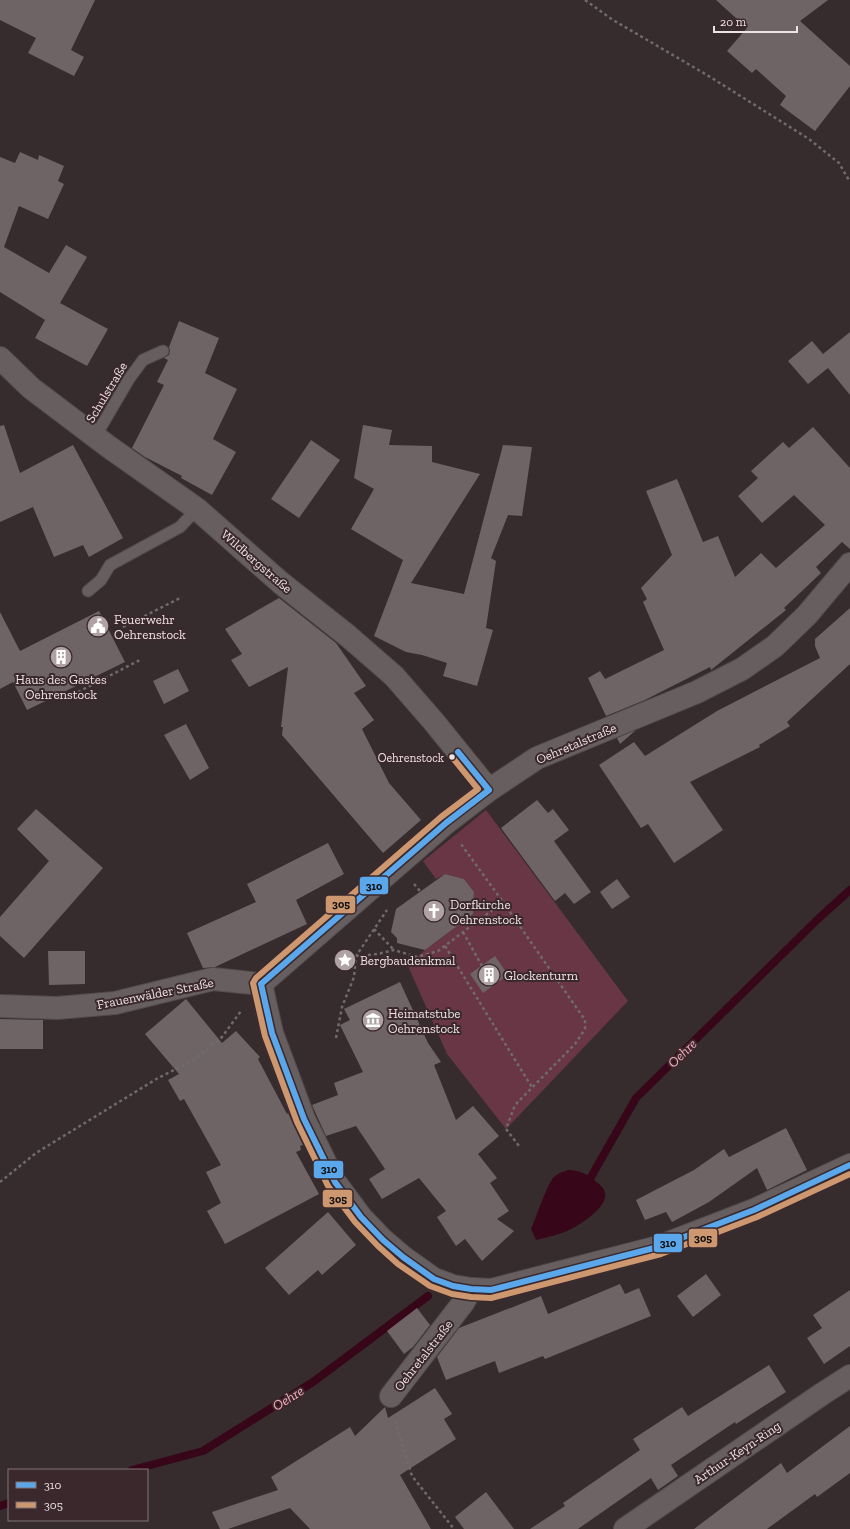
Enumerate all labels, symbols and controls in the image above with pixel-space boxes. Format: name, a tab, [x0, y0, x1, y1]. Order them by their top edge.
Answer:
scale bar	[714, 8, 797, 34]
text: 20 m	[720, 15, 747, 29]
street label: Schulstraße	[83, 359, 130, 425]
street label: Wildbergstraße	[218, 527, 295, 596]
place label: Feuerwehr Oehrenstock	[114, 612, 186, 642]
public building icon: Feuerwehr Oehrenstock	[85, 613, 111, 639]
building icon: Haus des Gastes Oehrenstock	[48, 644, 74, 670]
place label: Haus des Gastes Oehrenstock	[15, 672, 107, 702]
street label: Oehretalstraße	[534, 720, 619, 767]
place label: Oehrenstock	[378, 751, 445, 765]
marker: Oehrenstock	[447, 752, 457, 762]
line badge: 310	[359, 876, 389, 895]
text: 310	[366, 880, 382, 893]
line badge: 305	[325, 895, 356, 914]
place label: Dorfkirche Oehrenstock	[450, 897, 522, 927]
text: 305	[332, 898, 350, 911]
church icon: Dorfkirche Oehrenstock	[421, 898, 447, 924]
place icon: Bergbaudenkmal	[332, 947, 358, 973]
place label: Bergbaudenkmal	[360, 953, 456, 968]
building icon: Glockenturm	[476, 962, 502, 988]
place label: Glockenturm	[504, 968, 579, 983]
street label: Frauenwälder Straße	[95, 975, 215, 1012]
place label: Heimatstube Oehrenstock	[388, 1006, 460, 1036]
museum icon: Heimatstube Oehrenstock	[360, 1007, 386, 1033]
water label: Oehre	[664, 1035, 700, 1071]
line badge: 310	[313, 1160, 344, 1179]
text: 310	[321, 1163, 337, 1176]
line badge: 305	[322, 1189, 353, 1208]
text: 305	[329, 1193, 347, 1206]
line badge: 305	[688, 1228, 718, 1248]
text: 305	[694, 1232, 712, 1245]
line badge: 310	[653, 1233, 683, 1253]
text: 310	[660, 1237, 676, 1250]
street label: Oehretalstraße	[391, 1317, 456, 1394]
water label: Oehre	[269, 1382, 307, 1415]
street label: Arthur-Keyn-Ring	[691, 1418, 783, 1487]
legend	[8, 1469, 148, 1521]
text: 310	[44, 1478, 61, 1492]
text: 305	[44, 1498, 63, 1512]

